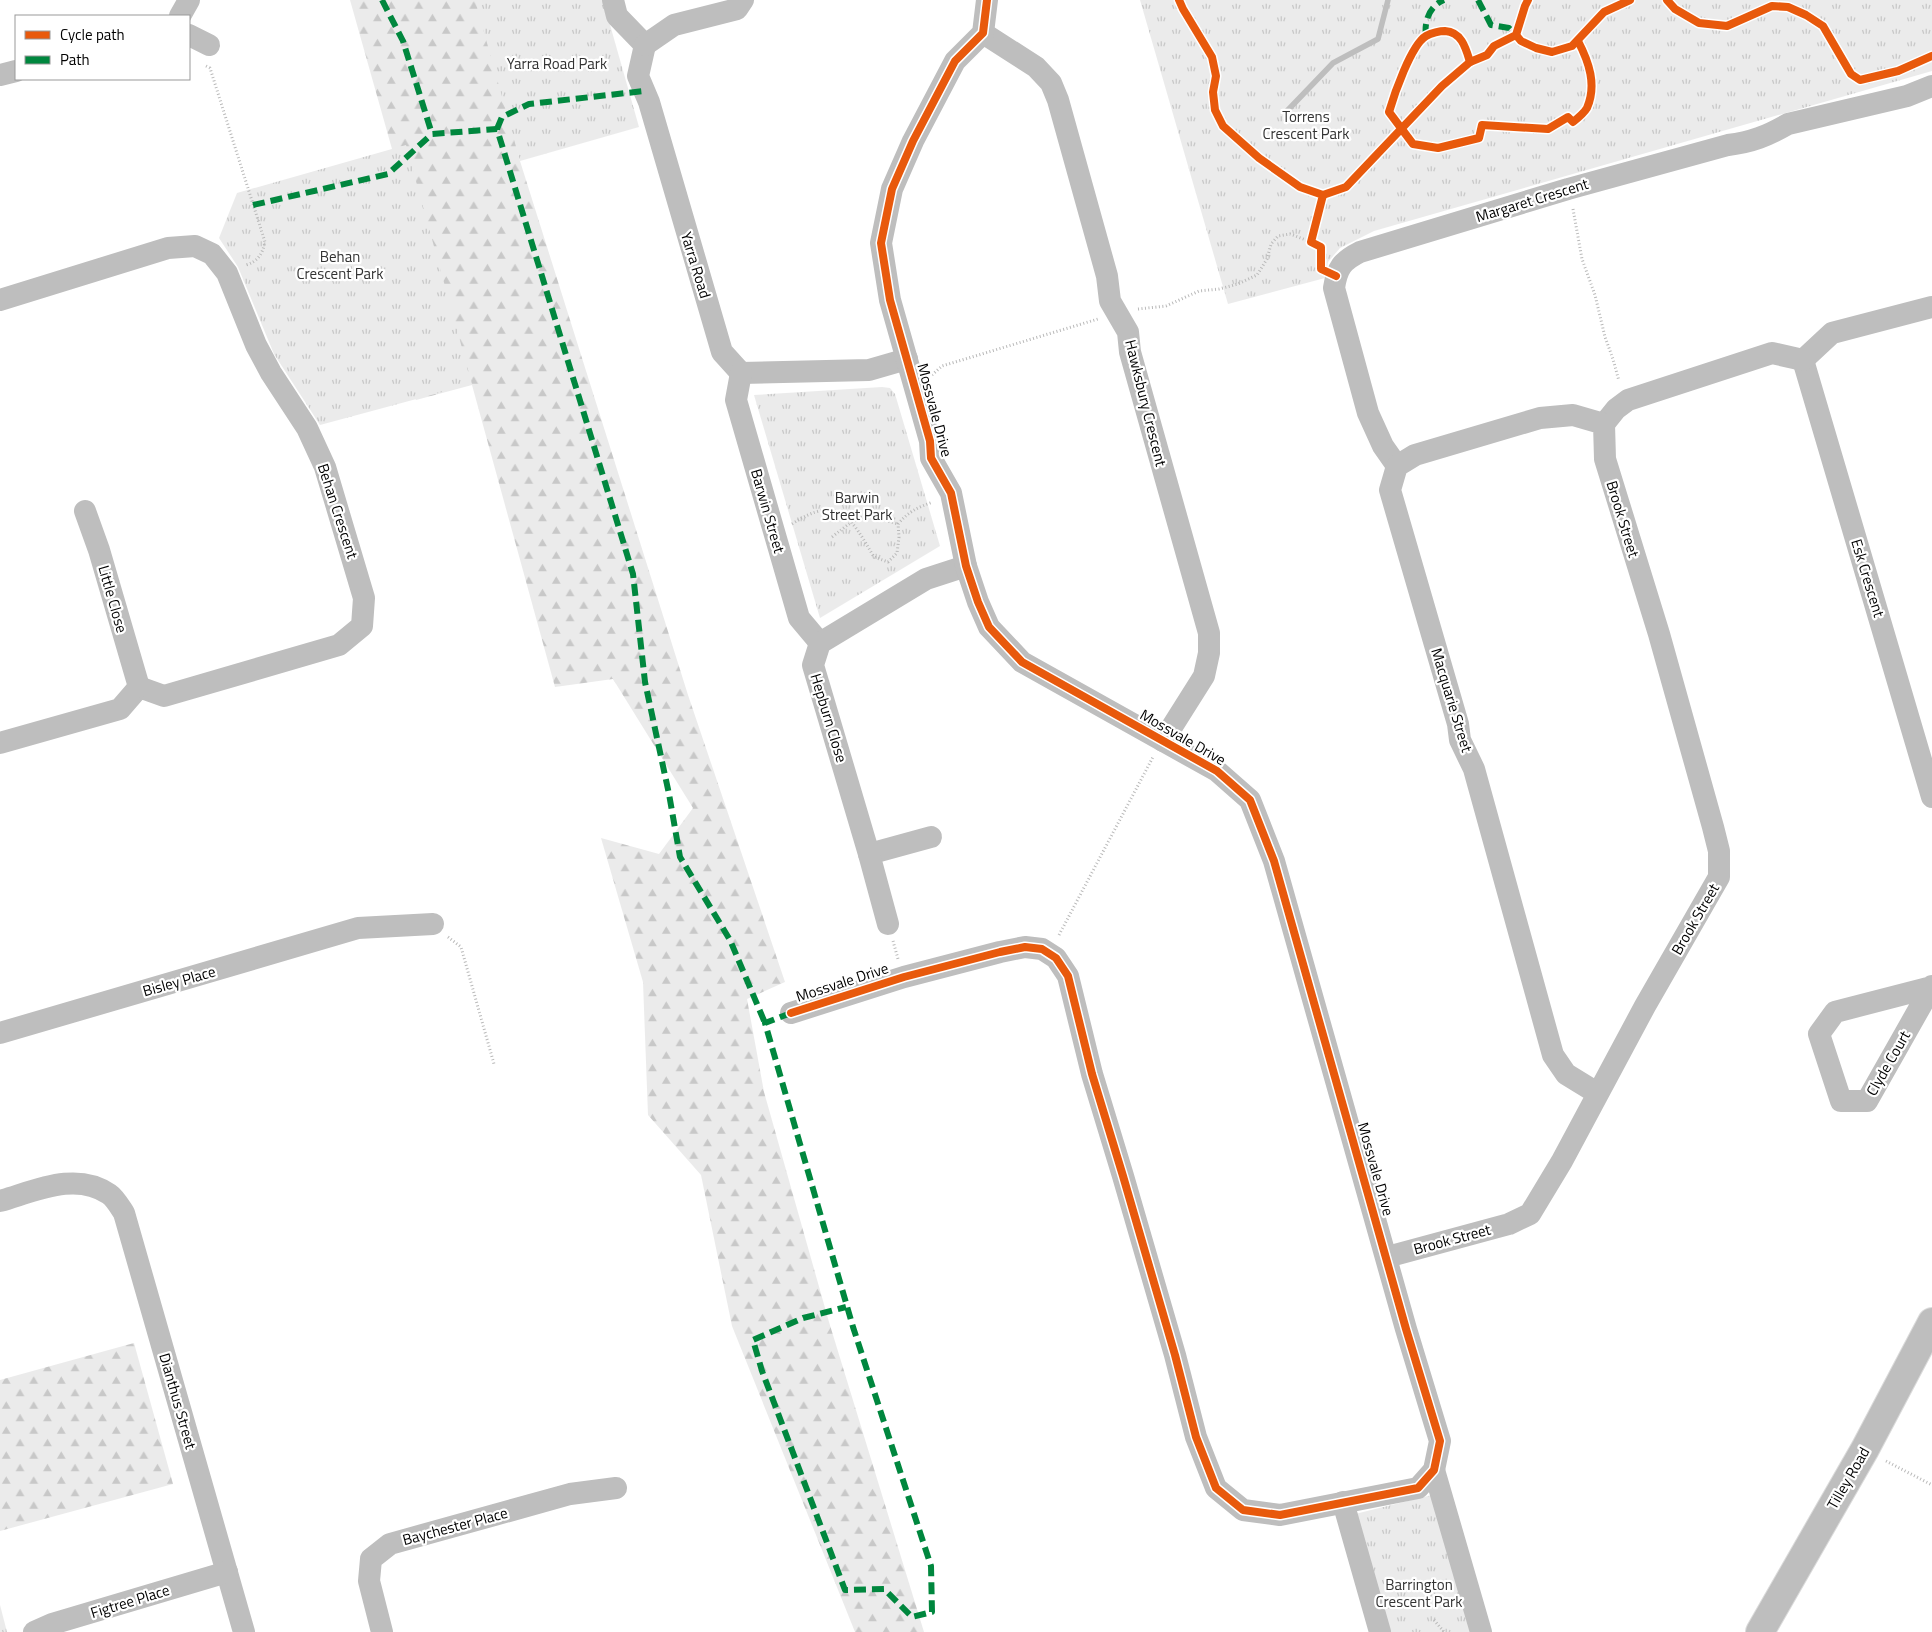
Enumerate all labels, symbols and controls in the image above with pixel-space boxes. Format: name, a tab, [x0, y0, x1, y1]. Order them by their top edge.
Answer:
legend	[15, 15, 190, 80]
text: Cycle path	[60, 23, 125, 46]
text: Path	[60, 48, 90, 71]
park label: Yarra Road Park	[507, 52, 607, 75]
park label: Torrens Crescent Park	[1262, 105, 1350, 145]
street label: Margaret Crescent	[1473, 172, 1592, 228]
street label: Yarra Road	[675, 229, 717, 301]
park label: Behan Crescent Park	[296, 245, 384, 285]
street label: Hawksbury Crescent	[1119, 337, 1173, 469]
street label: Mossvale Drive	[911, 361, 959, 459]
street label: Behan Crescent	[312, 460, 364, 562]
street label: Barwin Street	[745, 466, 791, 557]
street label: Brook Street	[1600, 478, 1646, 561]
park label: Barwin Street Park	[822, 486, 892, 526]
street label: Esk Crescent	[1845, 536, 1891, 621]
street label: Little Close	[92, 562, 134, 636]
street label: Macquarie Street	[1425, 645, 1479, 756]
street label: Hepburn Close	[805, 671, 853, 765]
street label: Mossvale Drive	[1136, 703, 1230, 771]
street label: Brook Street	[1665, 878, 1725, 959]
street label: Mossvale Drive	[793, 956, 891, 1008]
street label: Bisley Place	[140, 960, 218, 1002]
street label: Clyde Court	[1860, 1025, 1916, 1100]
street label: Mossvale Drive	[1352, 1120, 1400, 1218]
street label: Brook Street	[1411, 1217, 1494, 1260]
street label: Dianthus Street	[153, 1350, 203, 1452]
street label: Tilley Road	[1821, 1443, 1875, 1513]
street label: Baychester Place	[400, 1501, 510, 1551]
park label: Barrington Crescent Park	[1375, 1573, 1463, 1613]
street label: Figtree Place	[88, 1578, 172, 1624]

